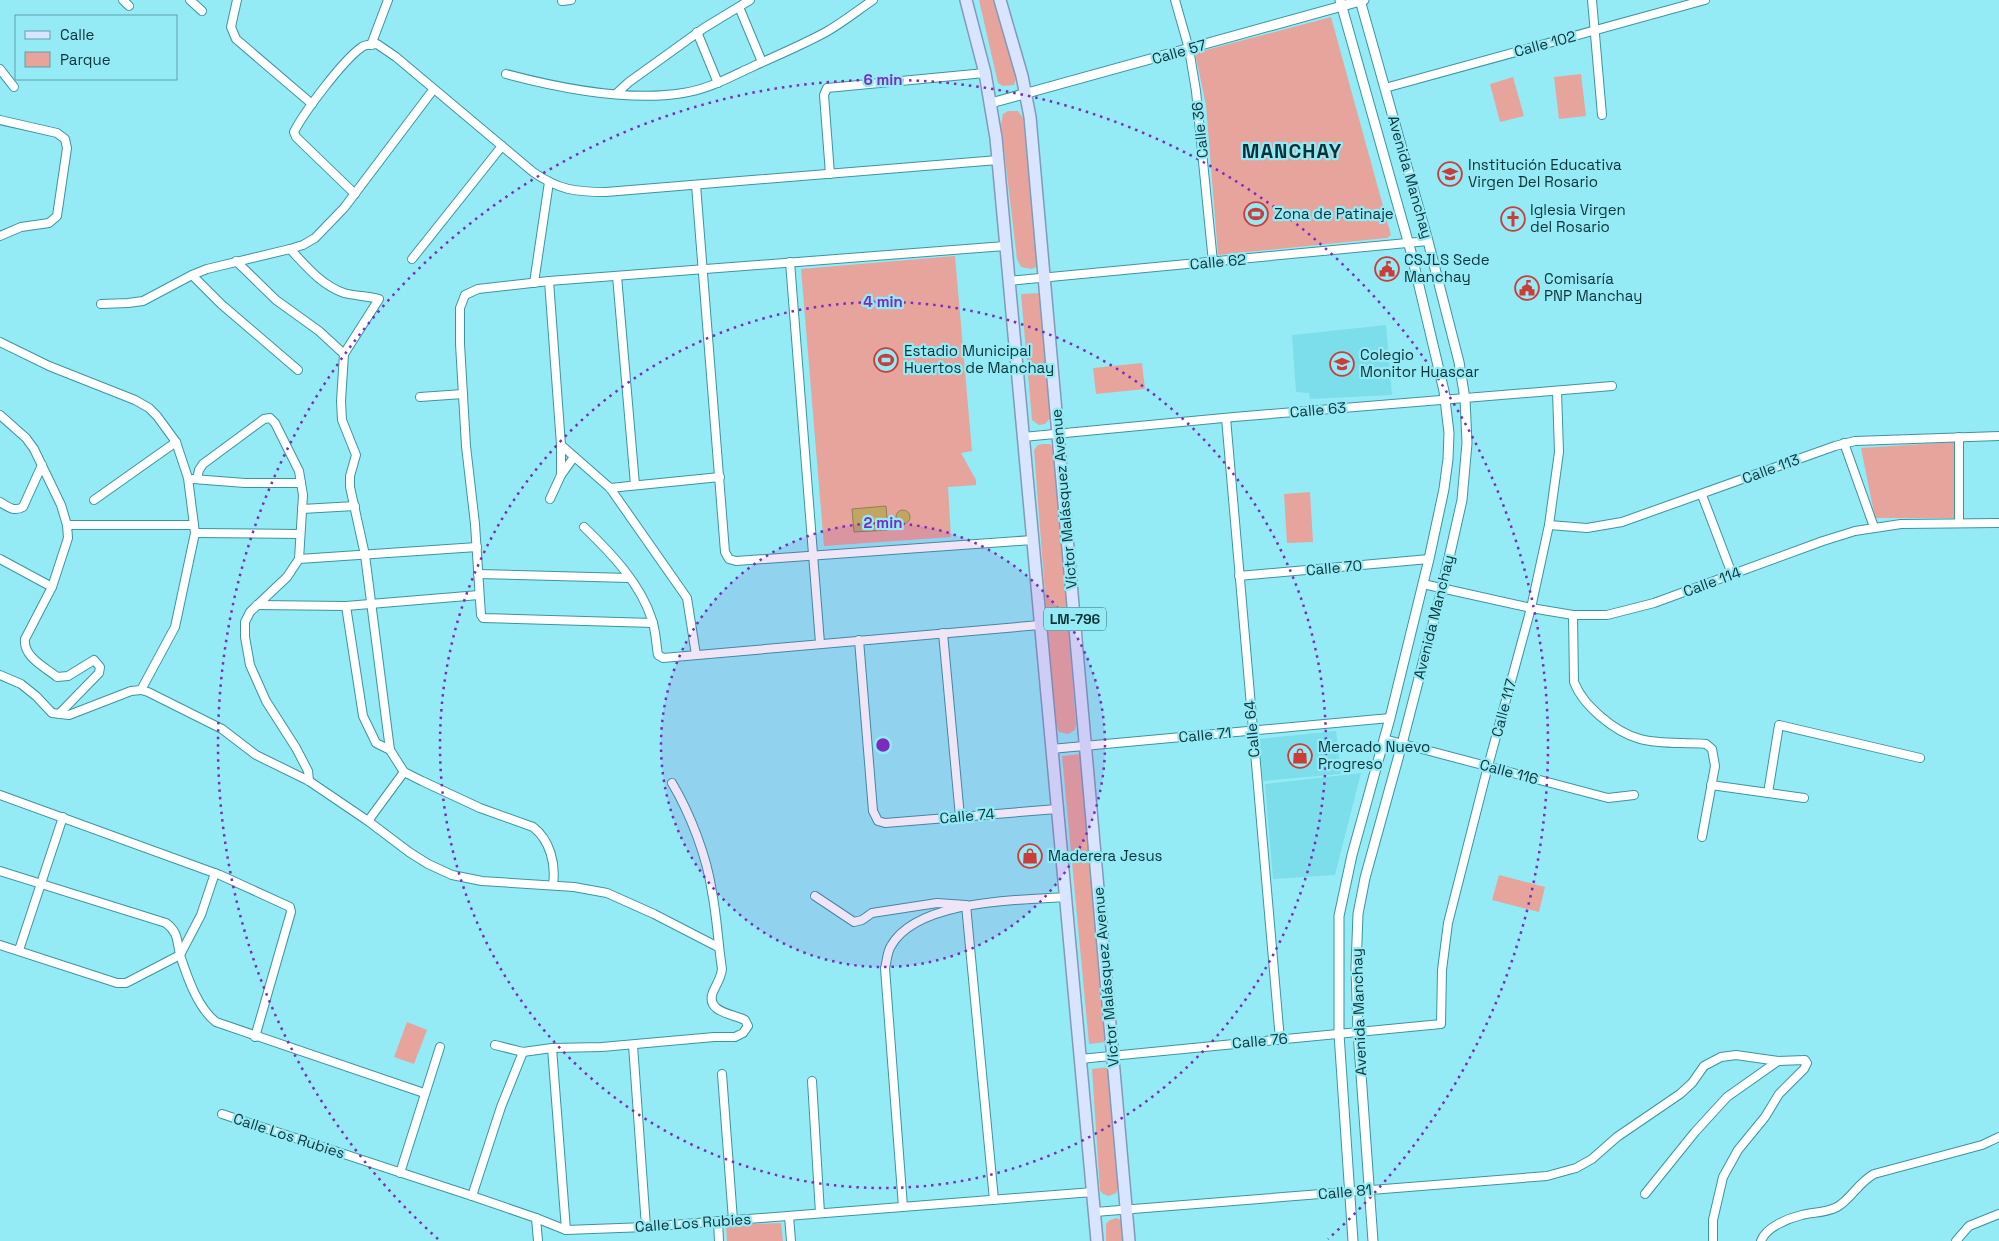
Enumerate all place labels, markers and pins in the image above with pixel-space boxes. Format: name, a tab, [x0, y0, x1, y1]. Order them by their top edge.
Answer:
place label: Institución Educativa Virgen Del Rosario	[1468, 155, 1622, 191]
school or university icon: Institución Educativa Virgen Del Rosario	[1437, 161, 1463, 187]
place label: Iglesia Virgen del Rosario	[1530, 200, 1626, 236]
sports icon: Zona de Patinaje	[1243, 201, 1269, 227]
place label: Zona de Patinaje	[1274, 204, 1394, 223]
church icon: Iglesia Virgen del Rosario	[1500, 206, 1526, 232]
place label: CSJLS Sede Manchay	[1404, 250, 1490, 286]
public building icon: CSJLS Sede Manchay	[1374, 256, 1400, 282]
place label: Comisaría PNP Manchay	[1544, 269, 1642, 305]
public building icon: Comisaría PNP Manchay	[1514, 275, 1540, 301]
place label: Estadio Municipal Huertos de Manchay	[904, 341, 1054, 377]
place label: Colegio Monitor Huascar	[1360, 345, 1480, 381]
sports icon: Estadio Municipal Huertos de Manchay	[873, 347, 899, 373]
school or university icon: Colegio Monitor Huascar	[1329, 351, 1355, 377]
centre of rings	[874, 736, 892, 754]
place label: Mercado Nuevo Progreso	[1318, 737, 1430, 773]
shop icon: Mercado Nuevo Progreso	[1287, 743, 1313, 769]
shop icon: Maderera Jesus	[1017, 843, 1043, 869]
place label: Maderera Jesus	[1048, 846, 1163, 865]

